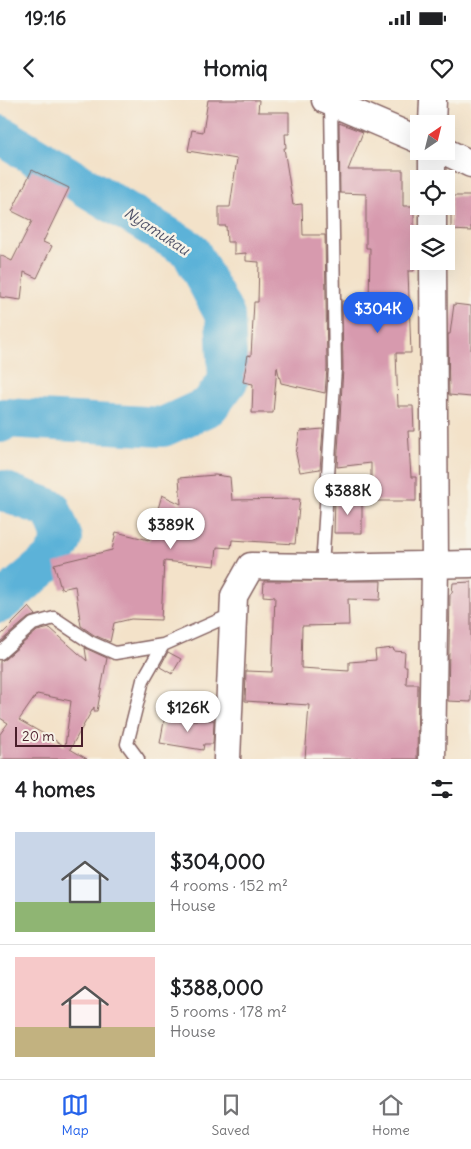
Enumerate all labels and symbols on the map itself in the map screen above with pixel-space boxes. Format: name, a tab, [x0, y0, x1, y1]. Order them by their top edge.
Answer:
north arrow	[410, 115, 455, 160]
water label: Nyamukau	[121, 203, 194, 260]
pin: $304K	[343, 292, 413, 334]
pin: $388K	[313, 474, 383, 516]
pin: $389K	[136, 508, 206, 550]
pin: $126K	[153, 690, 223, 733]
scale bar	[15, 724, 82, 747]

